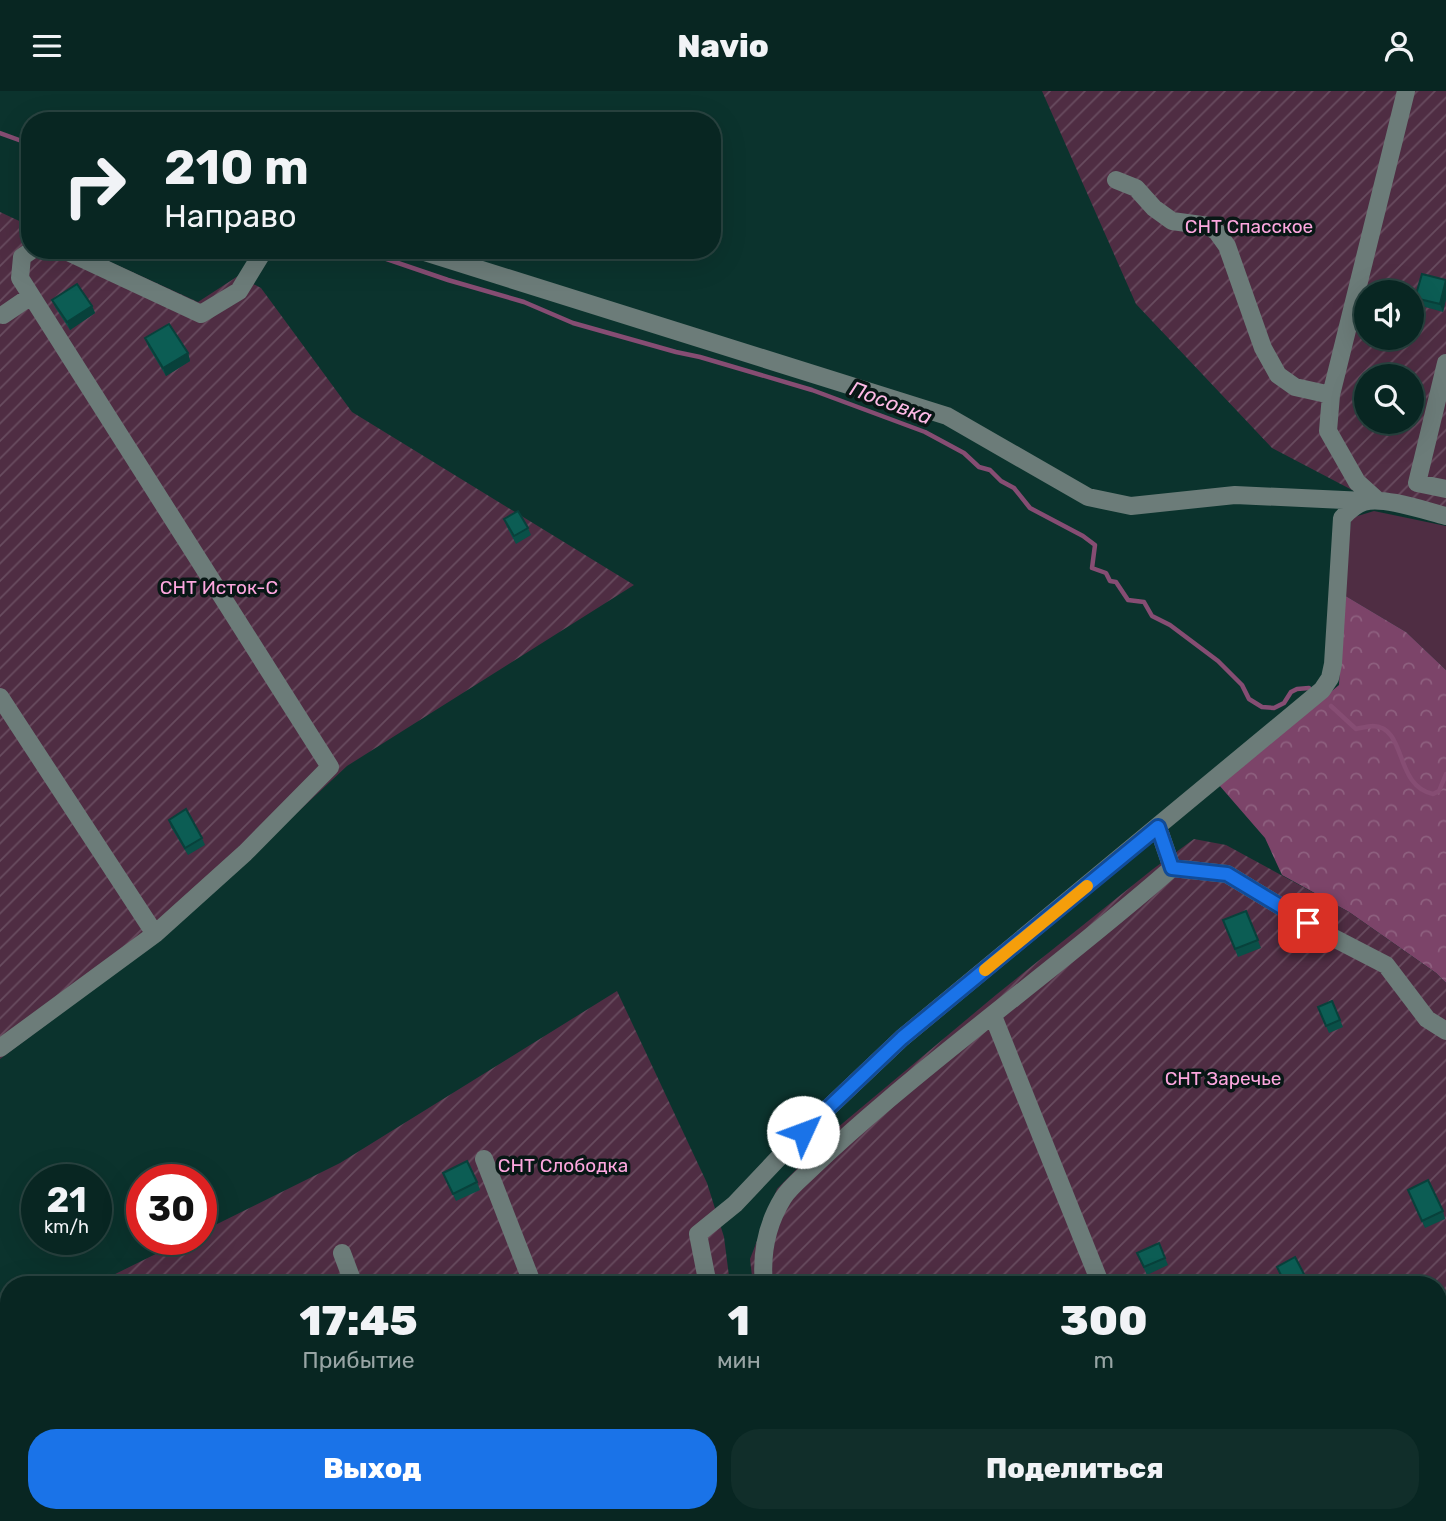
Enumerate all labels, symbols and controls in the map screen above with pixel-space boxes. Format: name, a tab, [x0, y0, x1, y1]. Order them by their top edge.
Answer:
icon: menu	[28, 27, 66, 65]
text: Navio	[677, 27, 769, 65]
icon: person	[1380, 27, 1418, 65]
text: 210 m	[164, 138, 309, 196]
icon: right	[49, 140, 140, 231]
text: Направо	[164, 197, 297, 235]
park label: СНТ Спасское	[1185, 215, 1313, 238]
map controls	[1354, 280, 1424, 434]
button: sound	[1354, 280, 1424, 350]
button: search	[1354, 364, 1424, 434]
water label: Посовка	[847, 375, 936, 430]
park label: СНТ Исток-С	[160, 576, 278, 599]
pin	[1278, 893, 1338, 953]
icon: arrive	[1289, 904, 1327, 942]
park label: СНТ Заречье	[1165, 1067, 1281, 1090]
position arrow	[766, 1095, 840, 1169]
park label: СНТ Слободка	[498, 1154, 628, 1177]
speed limit sign: 30	[126, 1164, 217, 1255]
text: 21	[46, 1179, 87, 1221]
text: km/h	[44, 1216, 89, 1238]
text: 17:45	[299, 1296, 417, 1346]
text: 1	[728, 1296, 750, 1346]
text: 300	[1060, 1296, 1148, 1346]
text: Прибытие	[302, 1346, 415, 1374]
text: мин	[717, 1346, 761, 1374]
text: m	[1094, 1346, 1114, 1374]
button: Выход	[28, 1429, 717, 1509]
button: Поделиться	[731, 1429, 1419, 1509]

